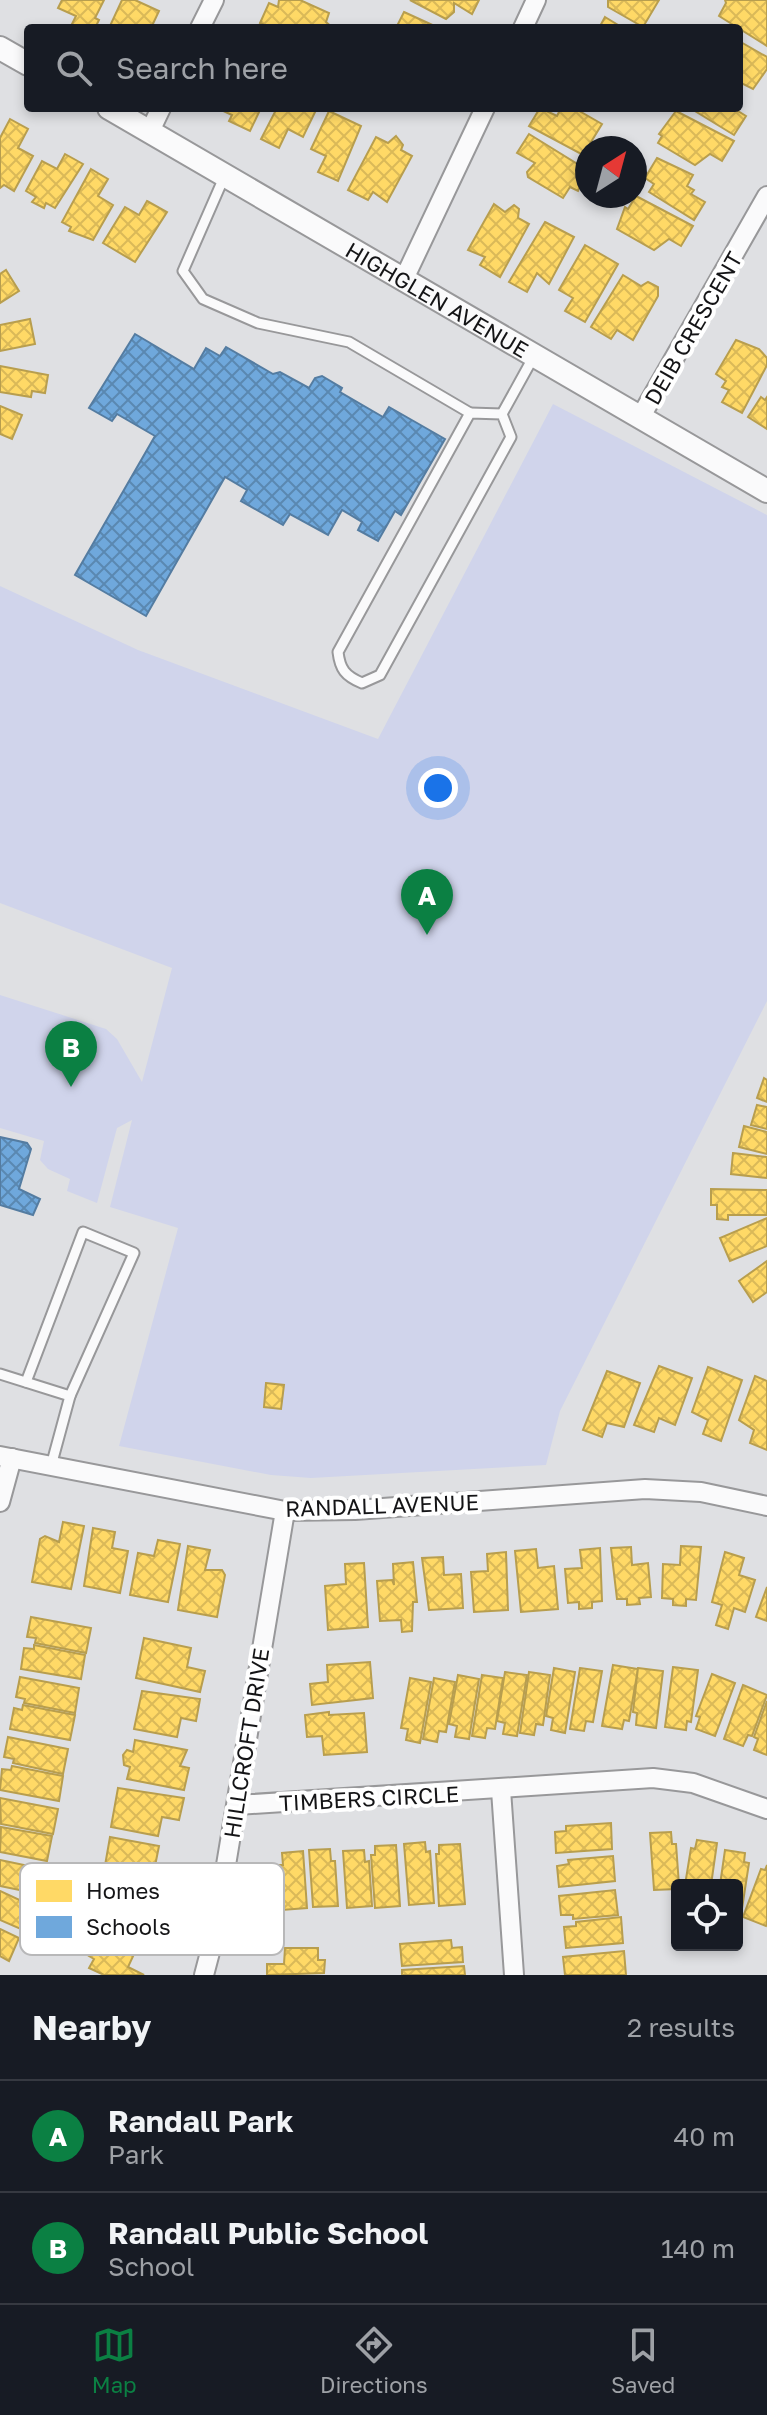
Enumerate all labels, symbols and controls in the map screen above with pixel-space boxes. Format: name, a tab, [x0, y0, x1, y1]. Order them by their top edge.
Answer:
search box	[24, 24, 743, 112]
icon: search	[52, 46, 96, 90]
text: Search here	[116, 50, 288, 86]
north arrow	[575, 136, 647, 208]
street label: HIGHGLEN AVENUE	[341, 235, 534, 363]
street label: DEIB CRESCENT	[638, 246, 748, 409]
your location	[418, 768, 458, 808]
pin: A	[401, 869, 453, 935]
pin: B	[45, 1021, 97, 1087]
street label: RANDALL AVENUE	[285, 1488, 479, 1522]
street label: HILLCROFT DRIVE	[218, 1646, 274, 1840]
street label: TIMBERS CIRCLE	[278, 1780, 460, 1816]
legend	[20, 1863, 284, 1955]
text: Homes	[86, 1877, 160, 1904]
map controls	[671, 1879, 743, 1951]
button: locate	[671, 1879, 743, 1951]
text: Schools	[86, 1913, 171, 1940]
text: Nearby	[32, 2007, 152, 2047]
text: 2 results	[627, 2012, 735, 2043]
text: Randall Park	[108, 2103, 294, 2139]
text: A	[49, 2121, 67, 2152]
text: 40 m	[674, 2121, 735, 2152]
text: Park	[108, 2139, 164, 2170]
text: Randall Public School	[108, 2215, 428, 2251]
text: B	[49, 2233, 67, 2264]
text: 140 m	[661, 2233, 735, 2264]
text: School	[108, 2251, 194, 2282]
tab: Map	[92, 2323, 137, 2398]
tab: Directions	[320, 2323, 428, 2398]
tab: Saved	[611, 2323, 675, 2398]

